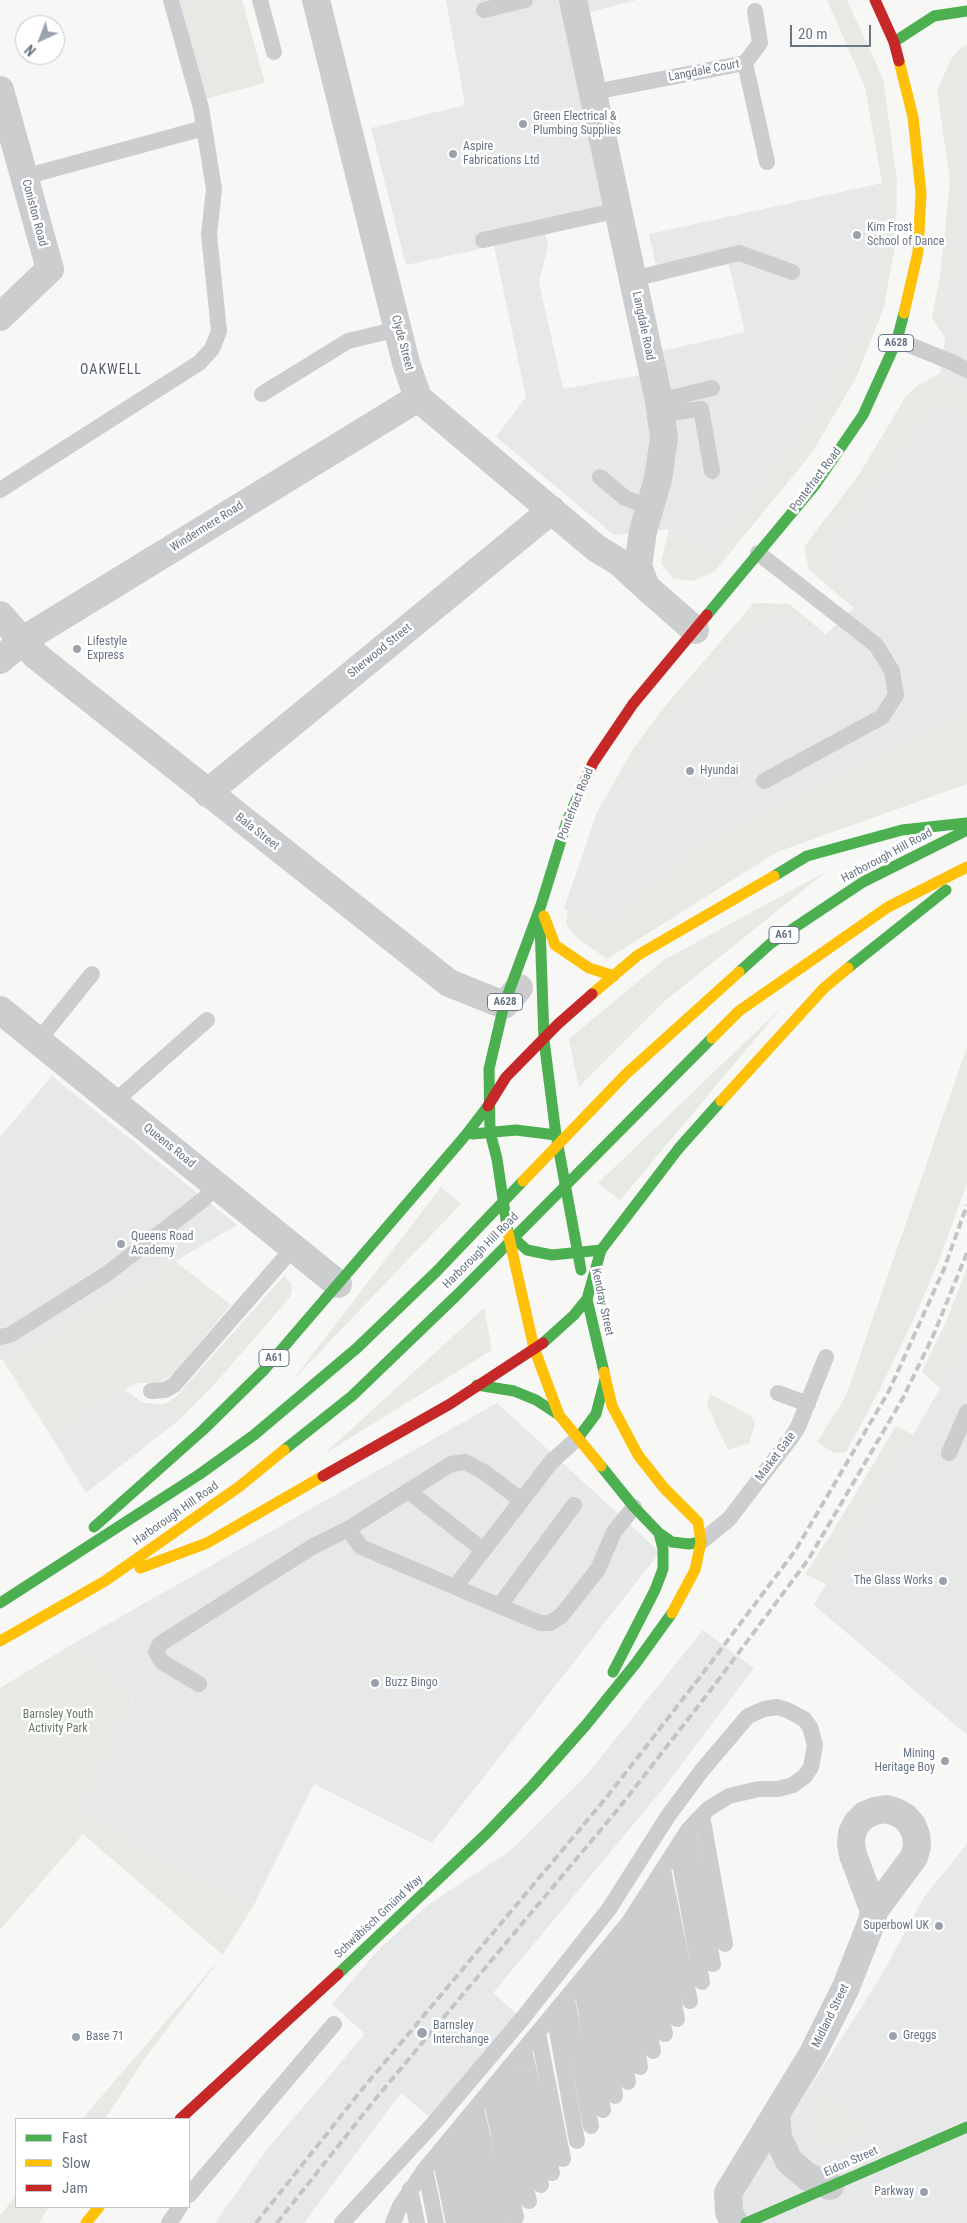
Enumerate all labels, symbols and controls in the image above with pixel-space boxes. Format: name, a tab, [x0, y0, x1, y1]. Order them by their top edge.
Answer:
north arrow	[15, 15, 65, 65]
scale bar	[792, 15, 873, 47]
text: 20 m	[798, 25, 828, 43]
text: N	[22, 41, 39, 59]
street label: Langdale Court	[667, 57, 741, 85]
place label: Green Electrical & Plumbing Supplies	[533, 110, 621, 138]
marker: Green Electrical & Plumbing Supplies	[517, 118, 529, 130]
place label: Aspire Fabrications Ltd	[463, 140, 540, 168]
marker: Aspire Fabrications Ltd	[447, 148, 459, 160]
street label: Coniston Road	[18, 178, 50, 248]
place label: Kim Frost School of Dance	[867, 221, 944, 249]
marker: Kim Frost School of Dance	[851, 229, 863, 241]
street label: Langdale Road	[629, 290, 657, 362]
street label: Clyde Street	[388, 314, 416, 372]
road number: A628	[878, 334, 914, 352]
district label: OAKWELL	[79, 362, 143, 378]
street label: Pontefract Road	[787, 445, 845, 515]
street label: Windermere Road	[168, 499, 246, 555]
street label: Sherwood Street	[345, 621, 415, 681]
place label: Lifestyle Express	[87, 635, 127, 663]
marker: Lifestyle Express	[71, 643, 83, 655]
place label: Hyundai	[700, 764, 739, 778]
marker: Hyundai	[684, 765, 696, 777]
street label: Pontefract Road	[555, 766, 597, 842]
street label: Bala Street	[232, 810, 282, 854]
street label: Harborough Hill Road	[839, 826, 935, 886]
road number: A61	[769, 926, 799, 944]
road number: A628	[488, 994, 522, 1010]
street label: Queens Road	[140, 1121, 198, 1171]
street label: Harborough Hill Road	[440, 1210, 522, 1292]
place label: Queens Road Academy	[131, 1230, 193, 1258]
marker: Queens Road Academy	[115, 1238, 127, 1250]
street label: Kendray Street	[588, 1267, 616, 1337]
road number: A61	[259, 1350, 289, 1366]
street label: Market Gate	[753, 1430, 799, 1484]
street label: Harborough Hill Road	[130, 1479, 222, 1549]
place label: The Glass Works	[854, 1574, 933, 1588]
marker: The Glass Works	[937, 1575, 949, 1587]
place label: Buzz Bingo	[385, 1676, 438, 1690]
marker: Buzz Bingo	[369, 1677, 381, 1689]
park label: Barnsley Youth Activity Park	[23, 1708, 93, 1736]
place label: Mining Heritage Boy	[874, 1747, 935, 1775]
marker: Mining Heritage Boy	[939, 1755, 951, 1767]
street label: Schwäbisch Gmünd Way	[332, 1872, 426, 1962]
place label: Superbowl UK	[863, 1919, 929, 1933]
marker: Superbowl UK	[933, 1920, 945, 1932]
street label: Midland Street	[809, 1982, 853, 2050]
place label: Barnsley Interchange	[433, 2019, 489, 2047]
marker: Barnsley Interchange	[415, 2026, 429, 2040]
place label: Greggs	[903, 2029, 937, 2043]
place label: Base 71	[86, 2030, 124, 2044]
marker: Greggs	[887, 2030, 899, 2042]
marker: Base 71	[70, 2031, 82, 2043]
legend	[15, 2118, 190, 2208]
text: Fast	[62, 2129, 87, 2147]
street label: Eldon Street	[822, 2144, 880, 2180]
text: Slow	[62, 2154, 91, 2172]
text: Jam	[62, 2179, 88, 2197]
place label: Parkway	[874, 2185, 914, 2199]
marker: Parkway	[918, 2186, 930, 2198]

